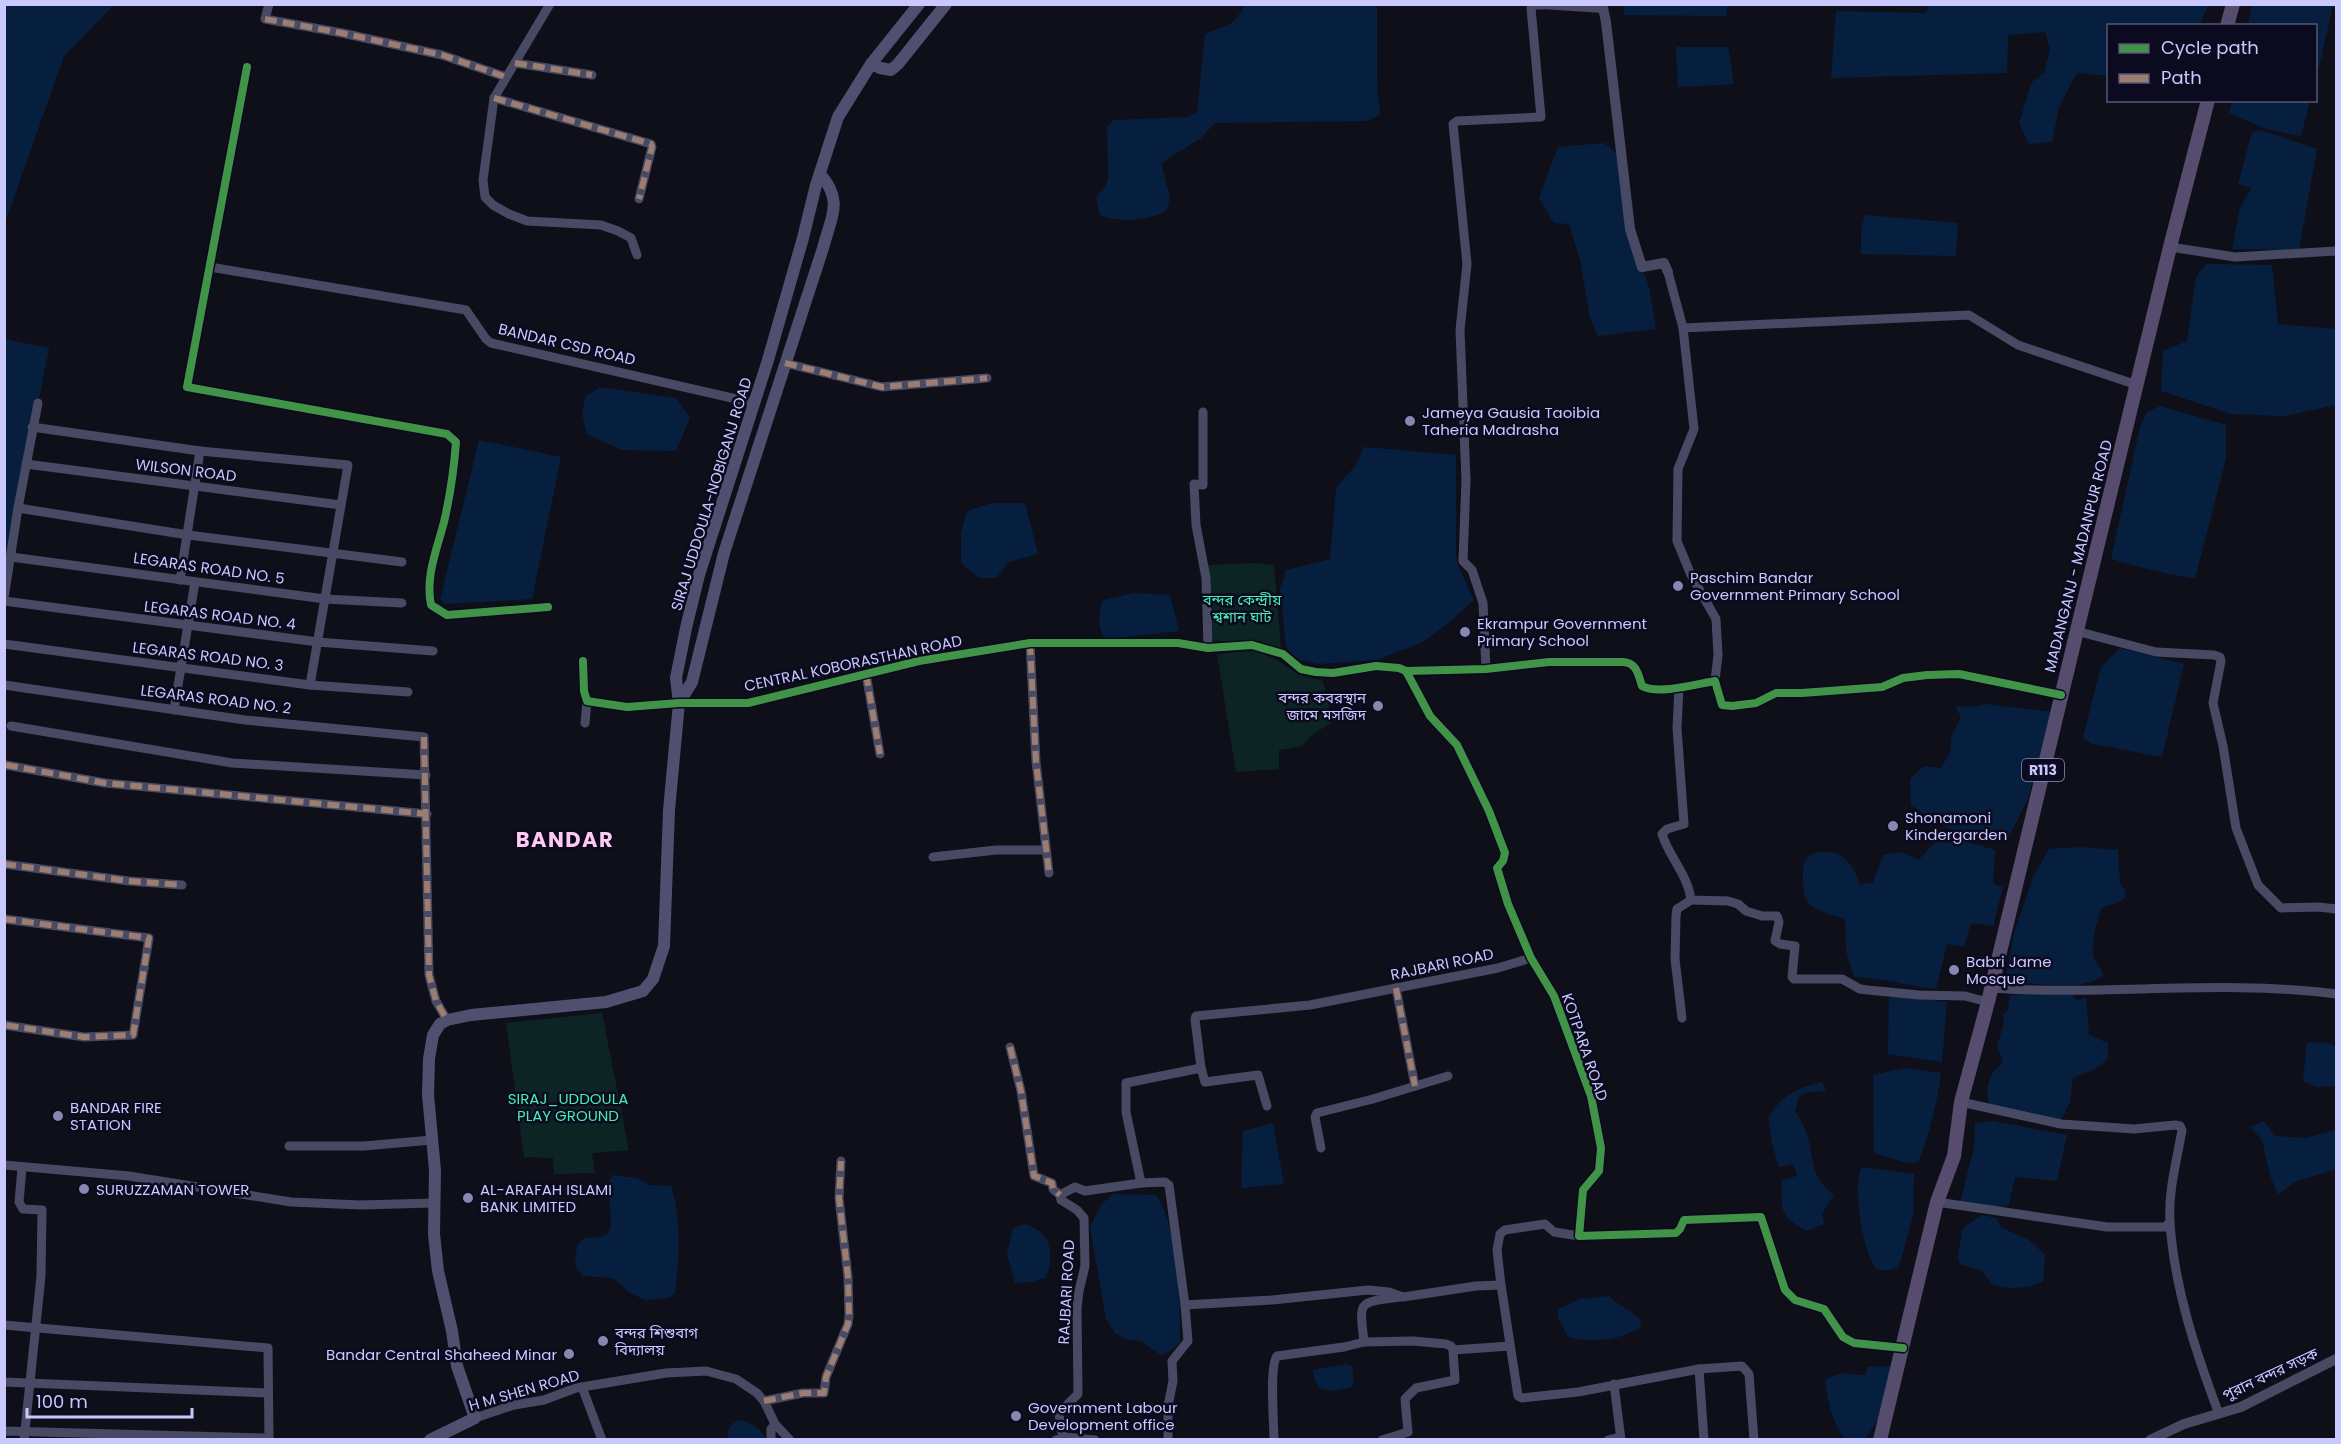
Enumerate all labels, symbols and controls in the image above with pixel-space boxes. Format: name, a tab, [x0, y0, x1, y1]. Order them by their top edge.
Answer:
legend	[2107, 24, 2317, 102]
text: Cycle path	[2161, 35, 2259, 60]
text: Path	[2161, 65, 2202, 90]
street label: BANDAR CSD ROAD	[496, 318, 638, 370]
street label: SIRAJ UDDOULA-NOBIGANJ ROAD	[665, 375, 757, 613]
place label: Jameya Gausia Taoibia Taheria Madrasha	[1422, 402, 1600, 440]
marker: Jameya Gausia Taoibia Taheria Madrasha	[1403, 414, 1417, 428]
street label: MADANGANJ - MADANPUR ROAD	[2039, 438, 2117, 674]
street label: WILSON ROAD	[134, 453, 238, 487]
street label: LEGARAS ROAD NO. 5	[132, 547, 286, 589]
place label: Paschim Bandar Government Primary School	[1690, 567, 1900, 605]
marker: Paschim Bandar Government Primary School	[1671, 579, 1685, 593]
park label: বন্দর কেন্দ্রীয় শ্বশান ঘাট	[1202, 589, 1282, 627]
street label: LEGARAS ROAD NO. 4	[143, 595, 297, 635]
place label: Ekrampur Government Primary School	[1477, 613, 1647, 651]
marker: Ekrampur Government Primary School	[1458, 625, 1472, 639]
street label: CENTRAL KOBORASTHAN ROAD	[742, 630, 964, 696]
street label: LEGARAS ROAD NO. 3	[131, 636, 285, 676]
street label: LEGARAS ROAD NO. 2	[139, 679, 293, 719]
place label: বন্দর কবরস্থান জামে মসজিদ	[1277, 687, 1367, 725]
marker: বন্দর কবরস্থান জামে মসজিদ	[1371, 699, 1385, 713]
road number: R113	[2022, 759, 2064, 781]
place label: Shonamoni Kindergarden	[1905, 807, 2007, 845]
marker: Shonamoni Kindergarden	[1886, 819, 1900, 833]
district label: BANDAR	[516, 825, 614, 854]
street label: RAJBARI ROAD	[1388, 943, 1496, 985]
place label: Babri Jame Mosque	[1966, 951, 2052, 989]
marker: Babri Jame Mosque	[1947, 963, 1961, 977]
street label: KOTPARA ROAD	[1557, 990, 1613, 1104]
park label: SIRAJ_UDDOULA PLAY GROUND	[508, 1088, 628, 1126]
place label: BANDAR FIRE STATION	[70, 1097, 162, 1135]
marker: BANDAR FIRE STATION	[51, 1109, 65, 1123]
place label: SURUZZAMAN TOWER	[96, 1179, 249, 1200]
place label: AL-ARAFAH ISLAMI BANK LIMITED	[480, 1179, 612, 1217]
marker: SURUZZAMAN TOWER	[77, 1182, 91, 1196]
marker: AL-ARAFAH ISLAMI BANK LIMITED	[461, 1191, 475, 1205]
street label: RAJBARI ROAD	[1053, 1239, 1079, 1345]
place label: বন্দর শিশুবাগ বিদ্যালয়	[614, 1322, 698, 1360]
marker: বন্দর শিশুবাগ বিদ্যালয়	[596, 1334, 610, 1348]
street label: পুরান বন্দর সড়ক	[2219, 1342, 2322, 1405]
place label: Bandar Central Shaheed Minar	[326, 1344, 557, 1365]
marker: Bandar Central Shaheed Minar	[562, 1347, 576, 1361]
street label: H M SHEN ROAD	[466, 1364, 582, 1416]
scale bar	[27, 1381, 192, 1419]
text: 100 m	[36, 1389, 88, 1414]
place label: Government Labour Development office	[1028, 1397, 1178, 1435]
marker: Government Labour Development office	[1009, 1409, 1023, 1423]

